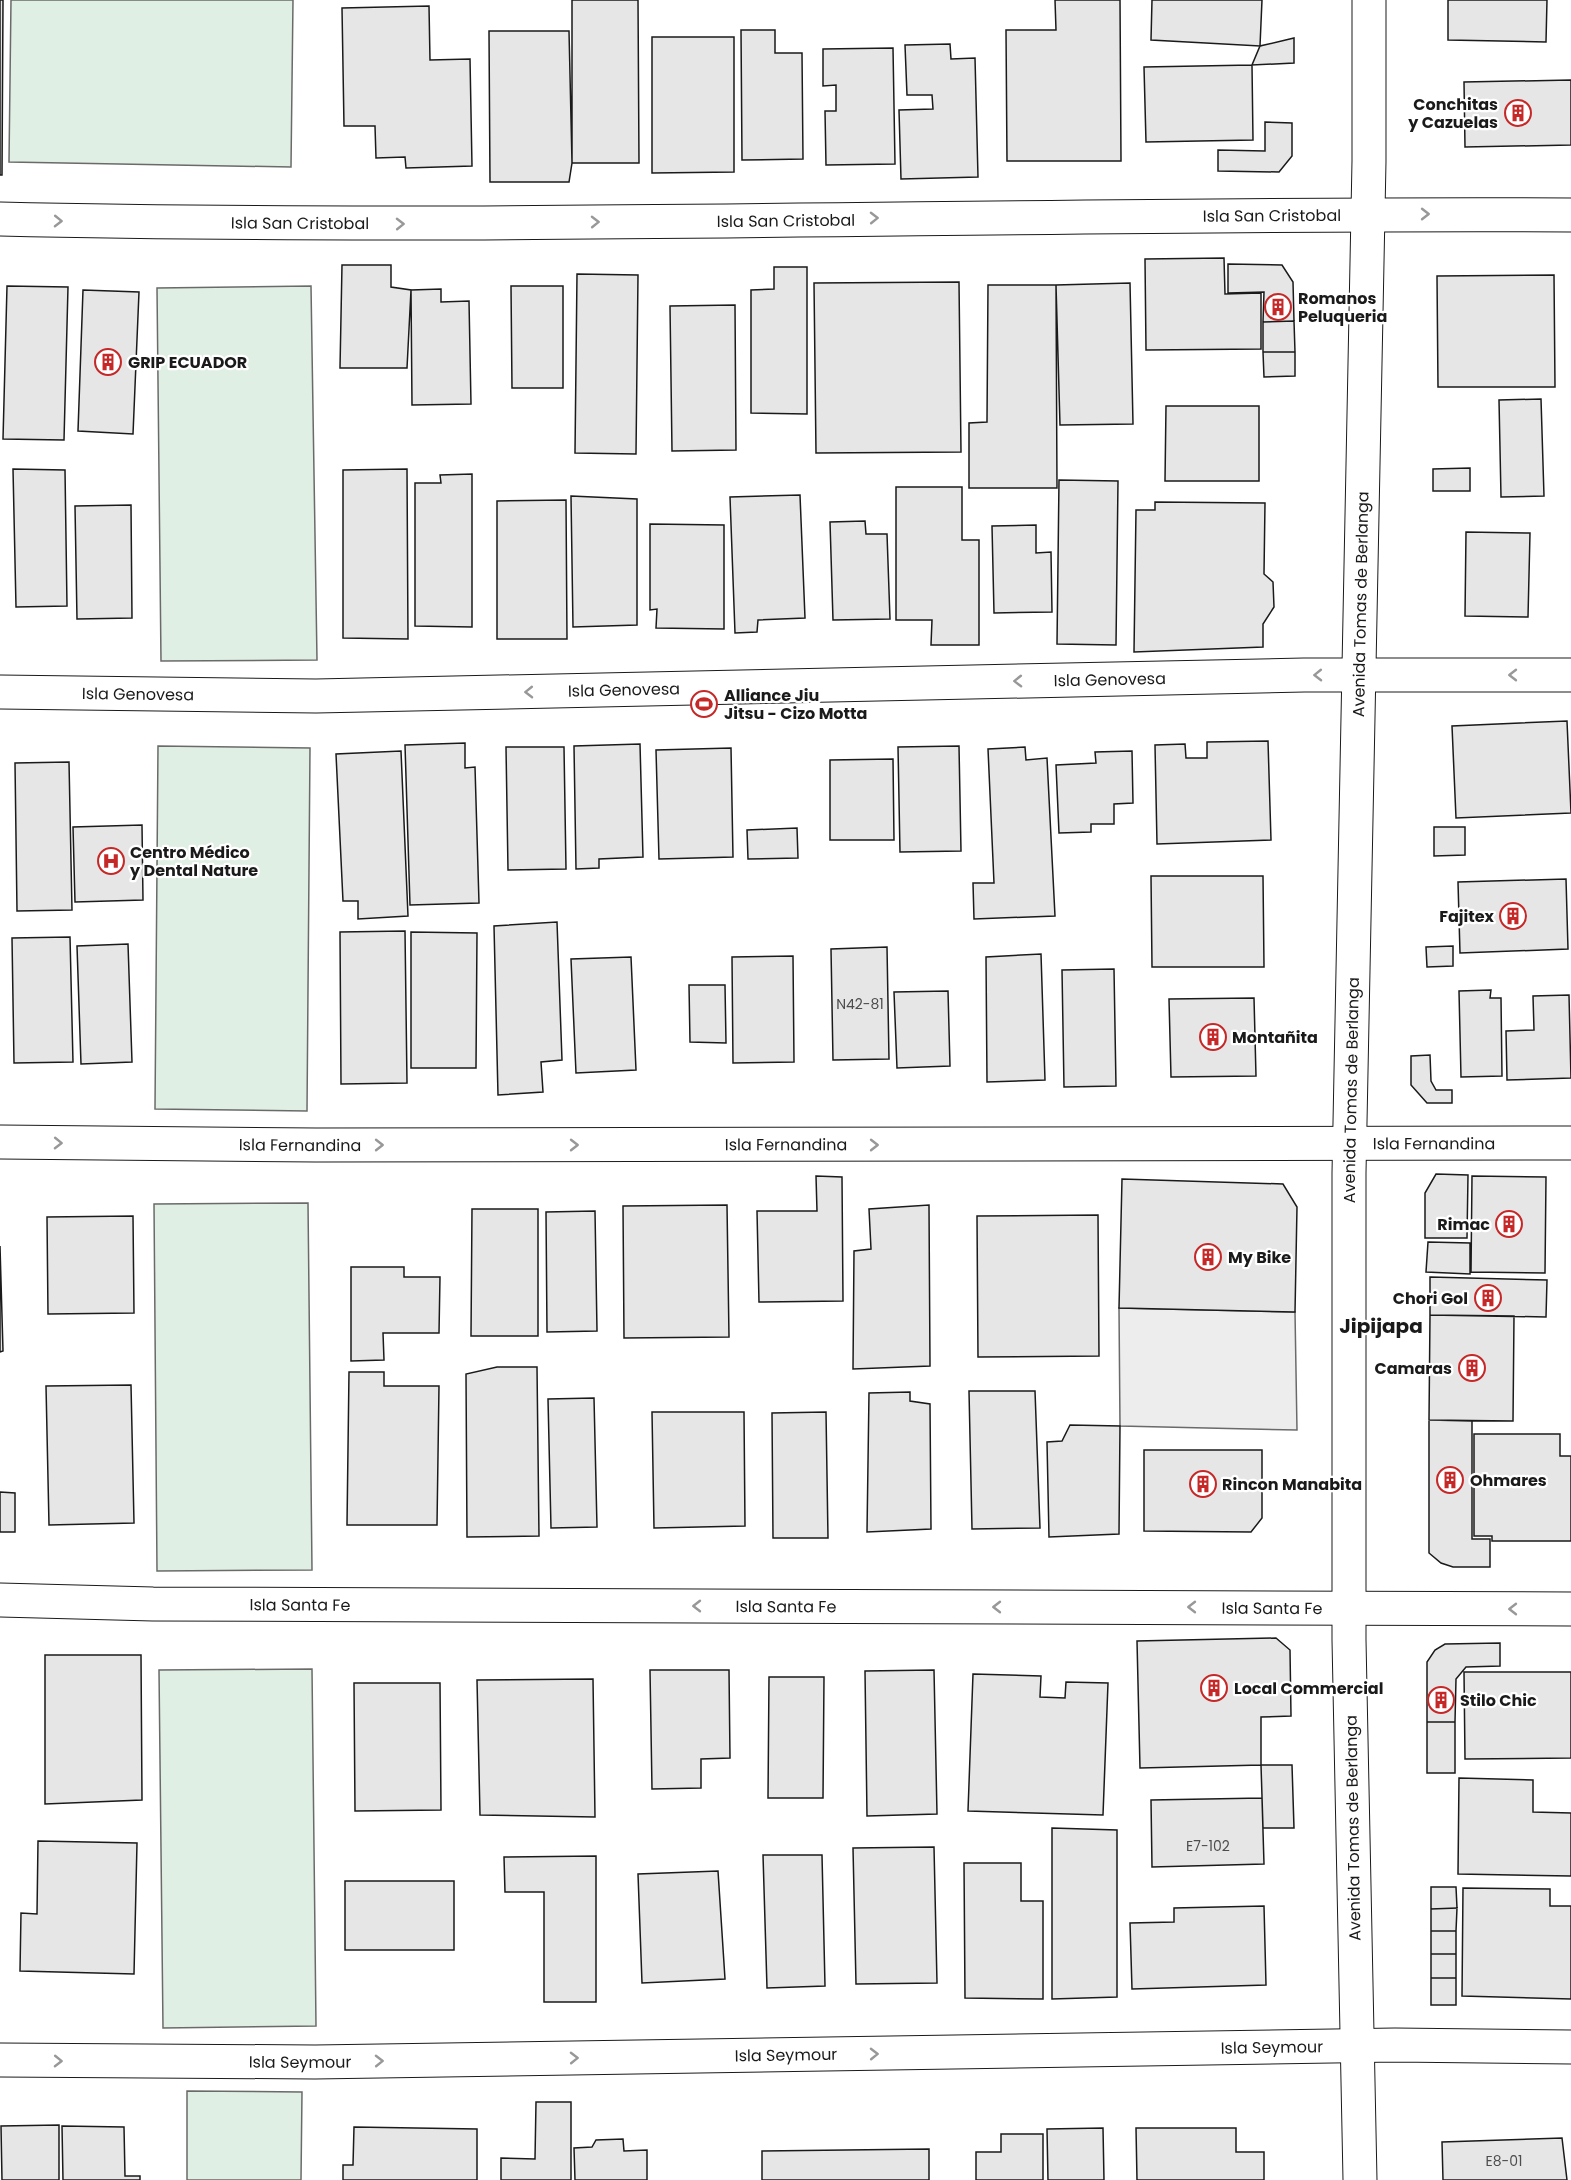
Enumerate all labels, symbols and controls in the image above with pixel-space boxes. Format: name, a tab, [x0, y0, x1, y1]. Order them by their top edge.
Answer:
place label: Conchitas y Cazuelas	[1407, 93, 1498, 134]
building icon: Conchitas y Cazuelas	[1503, 98, 1533, 128]
street label: Isla San Cristobal	[1203, 203, 1341, 227]
street label: Isla San Cristobal	[717, 208, 855, 233]
one-way arrow	[1420, 208, 1429, 220]
street label: Isla San Cristobal	[231, 211, 369, 235]
one-way arrow	[870, 212, 879, 225]
one-way arrow	[54, 214, 63, 227]
one-way arrow	[591, 215, 600, 228]
one-way arrow	[396, 218, 405, 230]
place label: Romanos Peluqueria	[1298, 287, 1387, 328]
building icon: Romanos Peluqueria	[1263, 292, 1293, 322]
building icon: GRIP ECUADOR	[93, 347, 123, 377]
place label: GRIP ECUADOR	[128, 351, 247, 374]
street label: Avenida Tomas de Berlanga	[1347, 491, 1374, 717]
street label: Isla Genovesa	[1053, 666, 1166, 692]
one-way arrow	[1313, 669, 1322, 681]
one-way arrow	[1508, 669, 1517, 681]
one-way arrow	[1013, 675, 1022, 687]
street label: Isla Genovesa	[568, 677, 680, 702]
street label: Isla Genovesa	[82, 682, 194, 706]
place label: Alliance Jiu Jitsu - Cizo Motta	[724, 684, 867, 725]
one-way arrow	[524, 685, 533, 698]
sports icon: Alliance Jiu Jitsu - Cizo Motta	[689, 689, 719, 719]
place label: Centro Médico y Dental Nature	[129, 841, 258, 882]
hospital icon: Centro Médico y Dental Nature	[96, 846, 126, 876]
building icon: Fajitex	[1498, 901, 1528, 931]
place label: Fajitex	[1439, 905, 1495, 928]
street label: Avenida Tomas de Berlanga	[1337, 977, 1364, 1203]
house number: N42-81	[836, 994, 884, 1014]
building icon: Montañita	[1198, 1022, 1228, 1052]
place label: Montañita	[1232, 1026, 1318, 1049]
street label: Isla Fernandina	[1373, 1132, 1495, 1155]
street label: Isla Fernandina	[239, 1133, 361, 1157]
street label: Isla Fernandina	[725, 1133, 847, 1156]
one-way arrow	[54, 1137, 63, 1149]
one-way arrow	[375, 1139, 384, 1151]
one-way arrow	[570, 1139, 579, 1151]
one-way arrow	[870, 1139, 879, 1151]
building icon: Rimac	[1494, 1209, 1524, 1239]
place label: Rimac	[1437, 1213, 1490, 1236]
building icon: My Bike	[1193, 1242, 1223, 1272]
place label: My Bike	[1228, 1246, 1291, 1269]
building icon: Chori Gol	[1473, 1283, 1503, 1313]
place label: Chori Gol	[1393, 1287, 1468, 1310]
district label: Jipijapa	[1339, 1312, 1423, 1340]
building icon: Camaras	[1457, 1353, 1487, 1383]
place label: Camaras	[1374, 1357, 1452, 1380]
building icon: Ohmares	[1435, 1465, 1465, 1495]
building icon: Rincon Manabita	[1188, 1469, 1218, 1499]
place label: Ohmares	[1470, 1469, 1547, 1492]
place label: Rincon Manabita	[1222, 1473, 1362, 1496]
street label: Isla Santa Fe	[250, 1593, 350, 1616]
street label: Isla Santa Fe	[736, 1595, 836, 1618]
street label: Isla Santa Fe	[1222, 1596, 1322, 1620]
one-way arrow	[692, 1600, 701, 1612]
one-way arrow	[992, 1601, 1001, 1613]
one-way arrow	[1187, 1601, 1196, 1613]
one-way arrow	[1508, 1603, 1517, 1615]
building icon: Local Commercial	[1199, 1673, 1229, 1703]
place label: Local Commercial	[1234, 1677, 1383, 1700]
building icon: Stilo Chic	[1426, 1685, 1456, 1715]
place label: Stilo Chic	[1460, 1689, 1537, 1712]
street label: Avenida Tomas de Berlanga	[1340, 1715, 1366, 1941]
house number: E7-102	[1186, 1836, 1230, 1856]
street label: Isla Seymour	[1220, 2035, 1323, 2059]
street label: Isla Seymour	[734, 2042, 837, 2067]
one-way arrow	[870, 2048, 879, 2060]
street label: Isla Seymour	[249, 2050, 352, 2074]
one-way arrow	[570, 2052, 579, 2064]
one-way arrow	[54, 2054, 63, 2067]
one-way arrow	[375, 2055, 384, 2067]
house number: E8-01	[1485, 2151, 1523, 2171]

